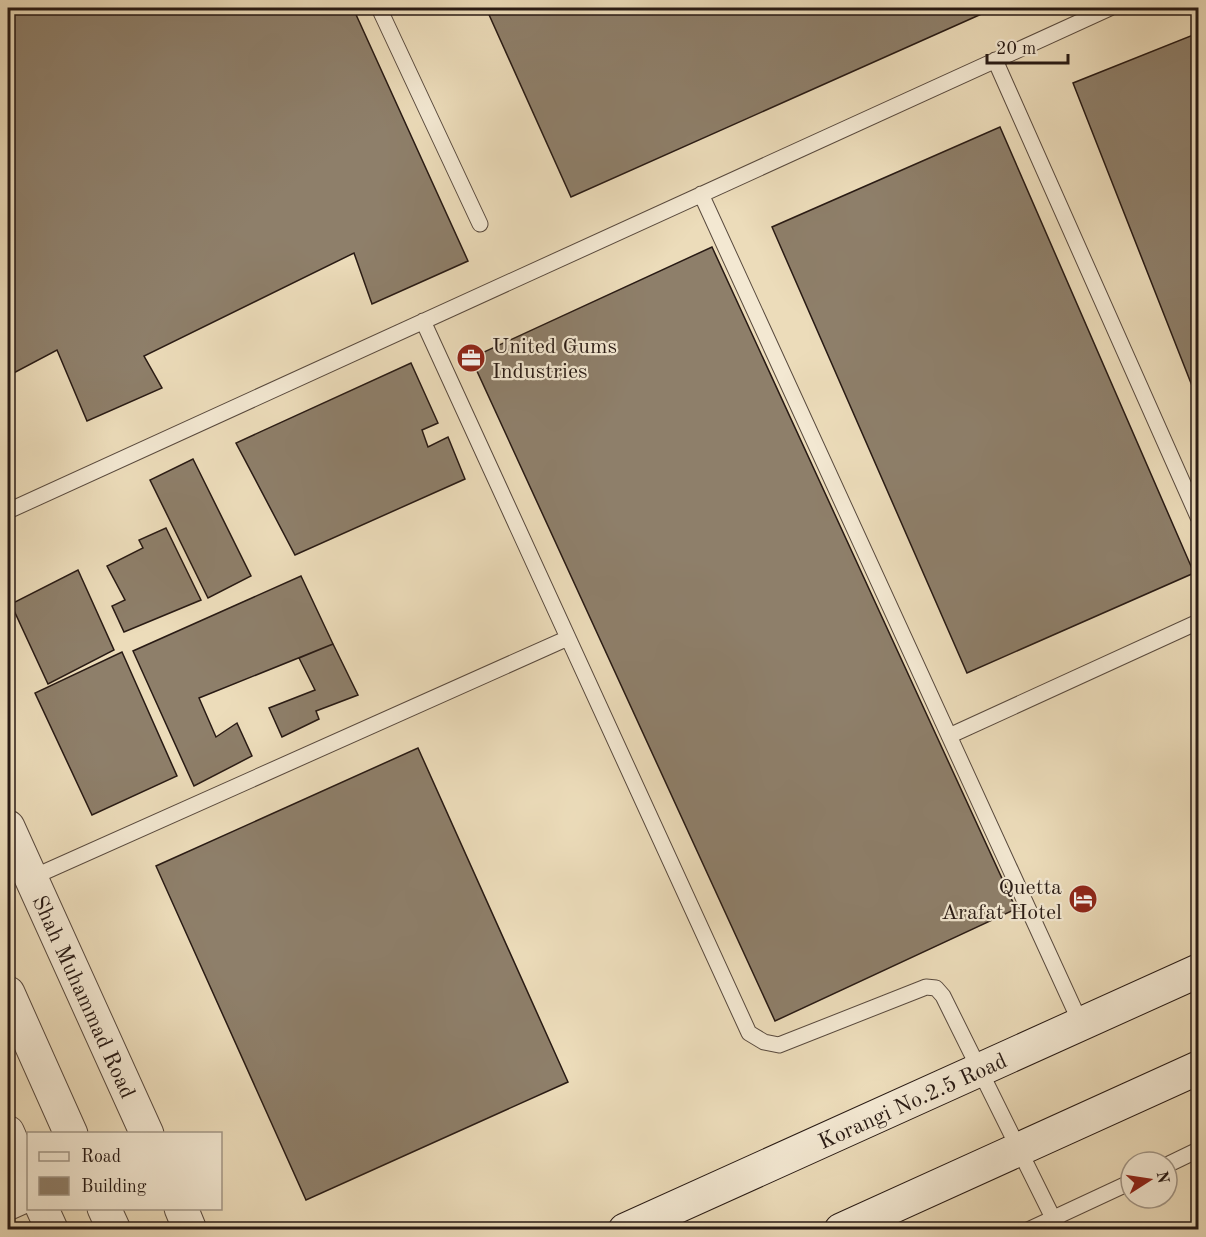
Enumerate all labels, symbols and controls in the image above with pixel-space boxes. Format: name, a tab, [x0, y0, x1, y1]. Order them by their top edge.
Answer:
scale bar	[987, 27, 1068, 65]
text: 20 m	[996, 40, 1036, 58]
place label: United Gums Industries	[492, 336, 617, 383]
office icon: United Gums Industries	[455, 342, 487, 374]
place label: Quetta Arafat Hotel	[941, 877, 1062, 924]
hotel icon: Quetta Arafat Hotel	[1067, 883, 1099, 915]
street label: Shah Muhammad Road	[27, 892, 138, 1102]
street label: Korangi No.2.5 Road	[815, 1050, 1010, 1154]
legend	[27, 1132, 222, 1210]
text: Road	[81, 1148, 121, 1166]
north arrow	[1119, 1150, 1179, 1210]
text: N	[1153, 1170, 1171, 1186]
text: Building	[81, 1178, 147, 1196]

